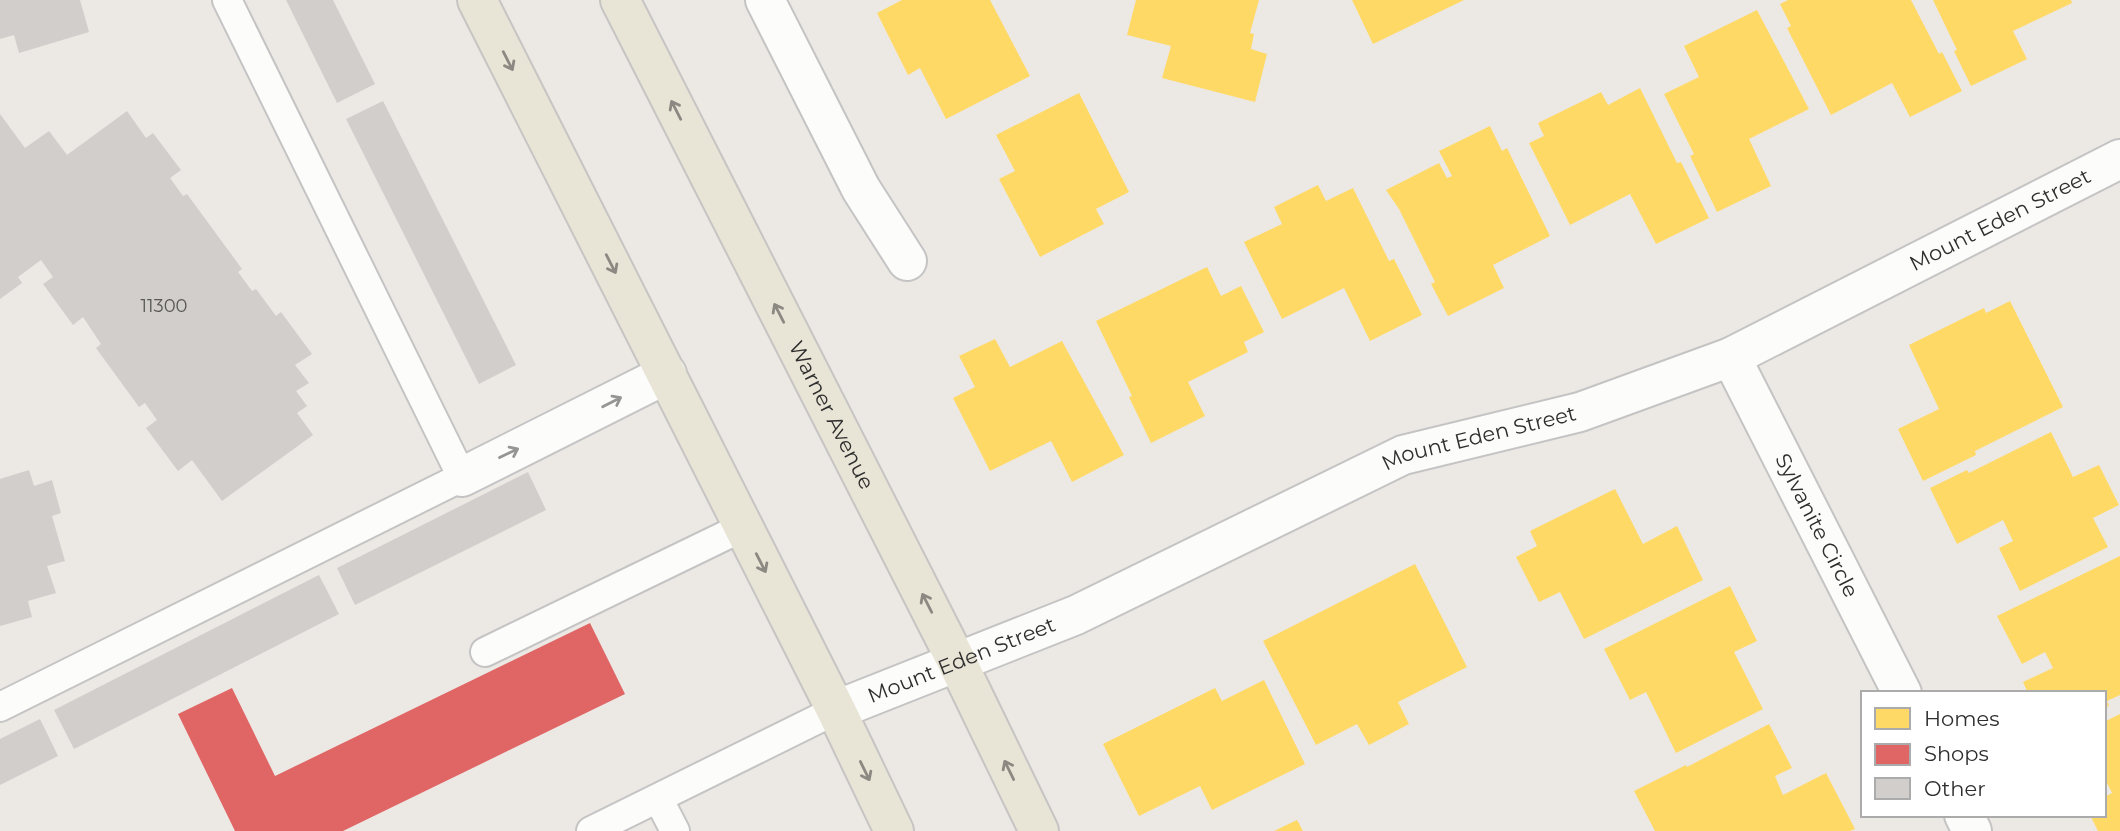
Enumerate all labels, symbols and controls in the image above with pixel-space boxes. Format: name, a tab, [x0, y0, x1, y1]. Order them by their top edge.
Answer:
one-way arrow	[502, 50, 516, 71]
one-way arrow	[668, 100, 682, 121]
street label: Mount Eden Street	[1905, 163, 2095, 276]
one-way arrow	[605, 253, 619, 273]
house number: 11300	[141, 295, 187, 317]
one-way arrow	[772, 303, 785, 324]
street label: Warner Avenue	[784, 337, 880, 493]
one-way arrow	[601, 394, 622, 408]
street label: Mount Eden Street	[1378, 400, 1578, 475]
one-way arrow	[498, 446, 519, 460]
street label: Sylvanite Circle	[1770, 449, 1864, 601]
one-way arrow	[755, 552, 769, 573]
one-way arrow	[919, 593, 933, 614]
street label: Mount Eden Street	[864, 611, 1059, 708]
legend	[1861, 691, 2106, 817]
text: Homes	[1924, 706, 1999, 731]
text: Shops	[1924, 741, 1989, 766]
one-way arrow	[859, 760, 872, 781]
one-way arrow	[1002, 760, 1016, 781]
text: Other	[1924, 776, 1986, 801]

